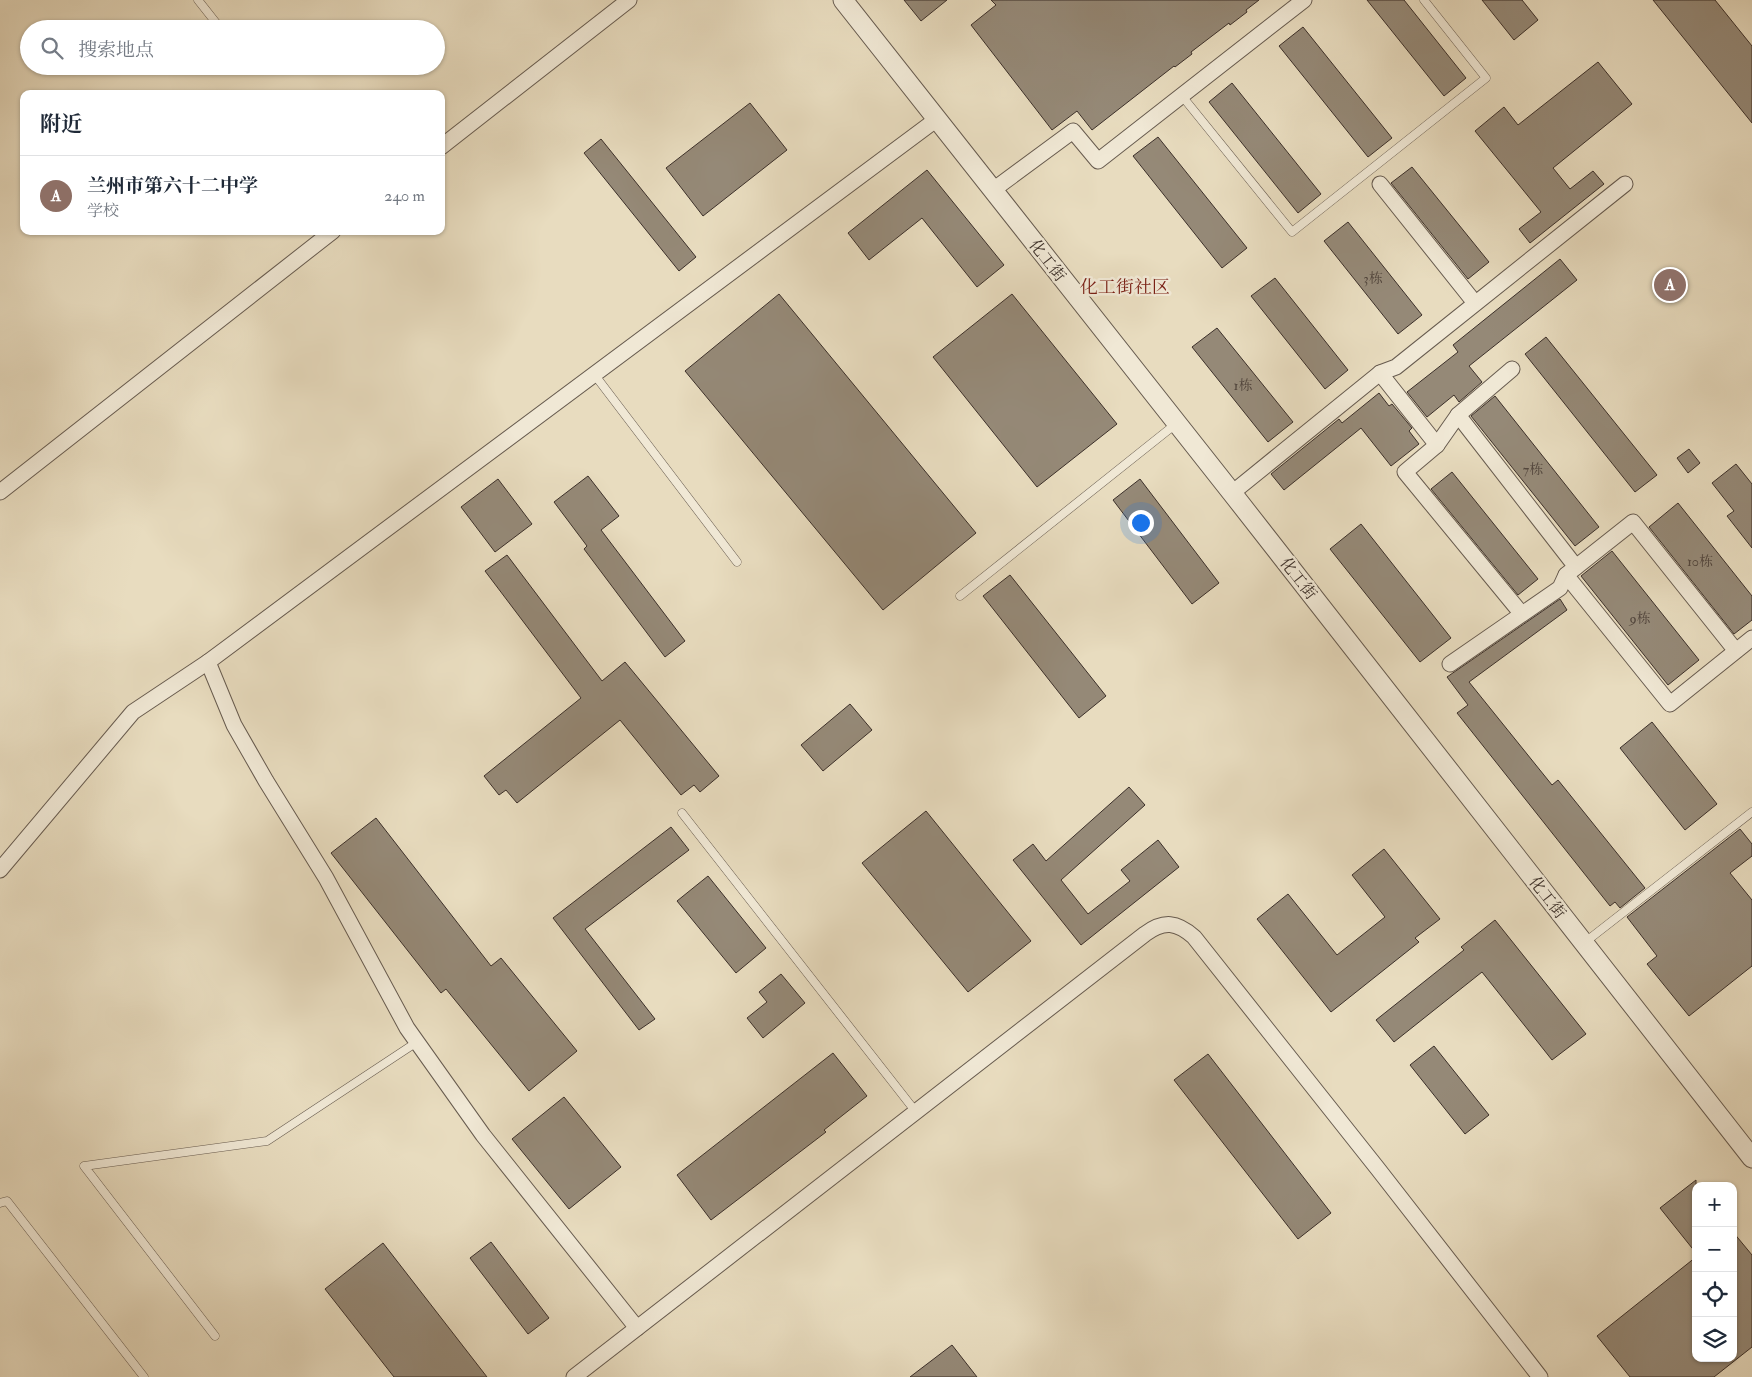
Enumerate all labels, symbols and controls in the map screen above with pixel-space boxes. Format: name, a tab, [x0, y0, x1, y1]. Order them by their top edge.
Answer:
search box	[20, 20, 445, 75]
icon: search	[38, 34, 66, 62]
text: 搜索地点	[78, 38, 154, 62]
text: 附近	[40, 111, 82, 138]
text: 兰州市第六十二中学	[87, 174, 258, 198]
text: A	[51, 186, 61, 206]
text: 240 m	[384, 186, 425, 206]
text: 学校	[87, 201, 119, 221]
street label: 化工街	[1025, 236, 1070, 286]
pin: A	[1654, 266, 1686, 304]
house number: 3栋	[1363, 270, 1383, 287]
district label: 化工街社区	[1080, 276, 1170, 299]
house number: 1栋	[1234, 377, 1253, 394]
house number: 7栋	[1523, 461, 1543, 478]
your location	[1128, 510, 1154, 536]
house number: 10栋	[1687, 553, 1713, 570]
street label: 化工街	[1276, 554, 1321, 604]
house number: 9栋	[1628, 610, 1651, 627]
street label: 化工街	[1525, 873, 1570, 923]
map controls	[1692, 1182, 1737, 1362]
button: +	[1692, 1182, 1737, 1227]
button: −	[1692, 1227, 1737, 1272]
button: locate	[1692, 1272, 1737, 1317]
button: layers	[1692, 1317, 1737, 1362]

